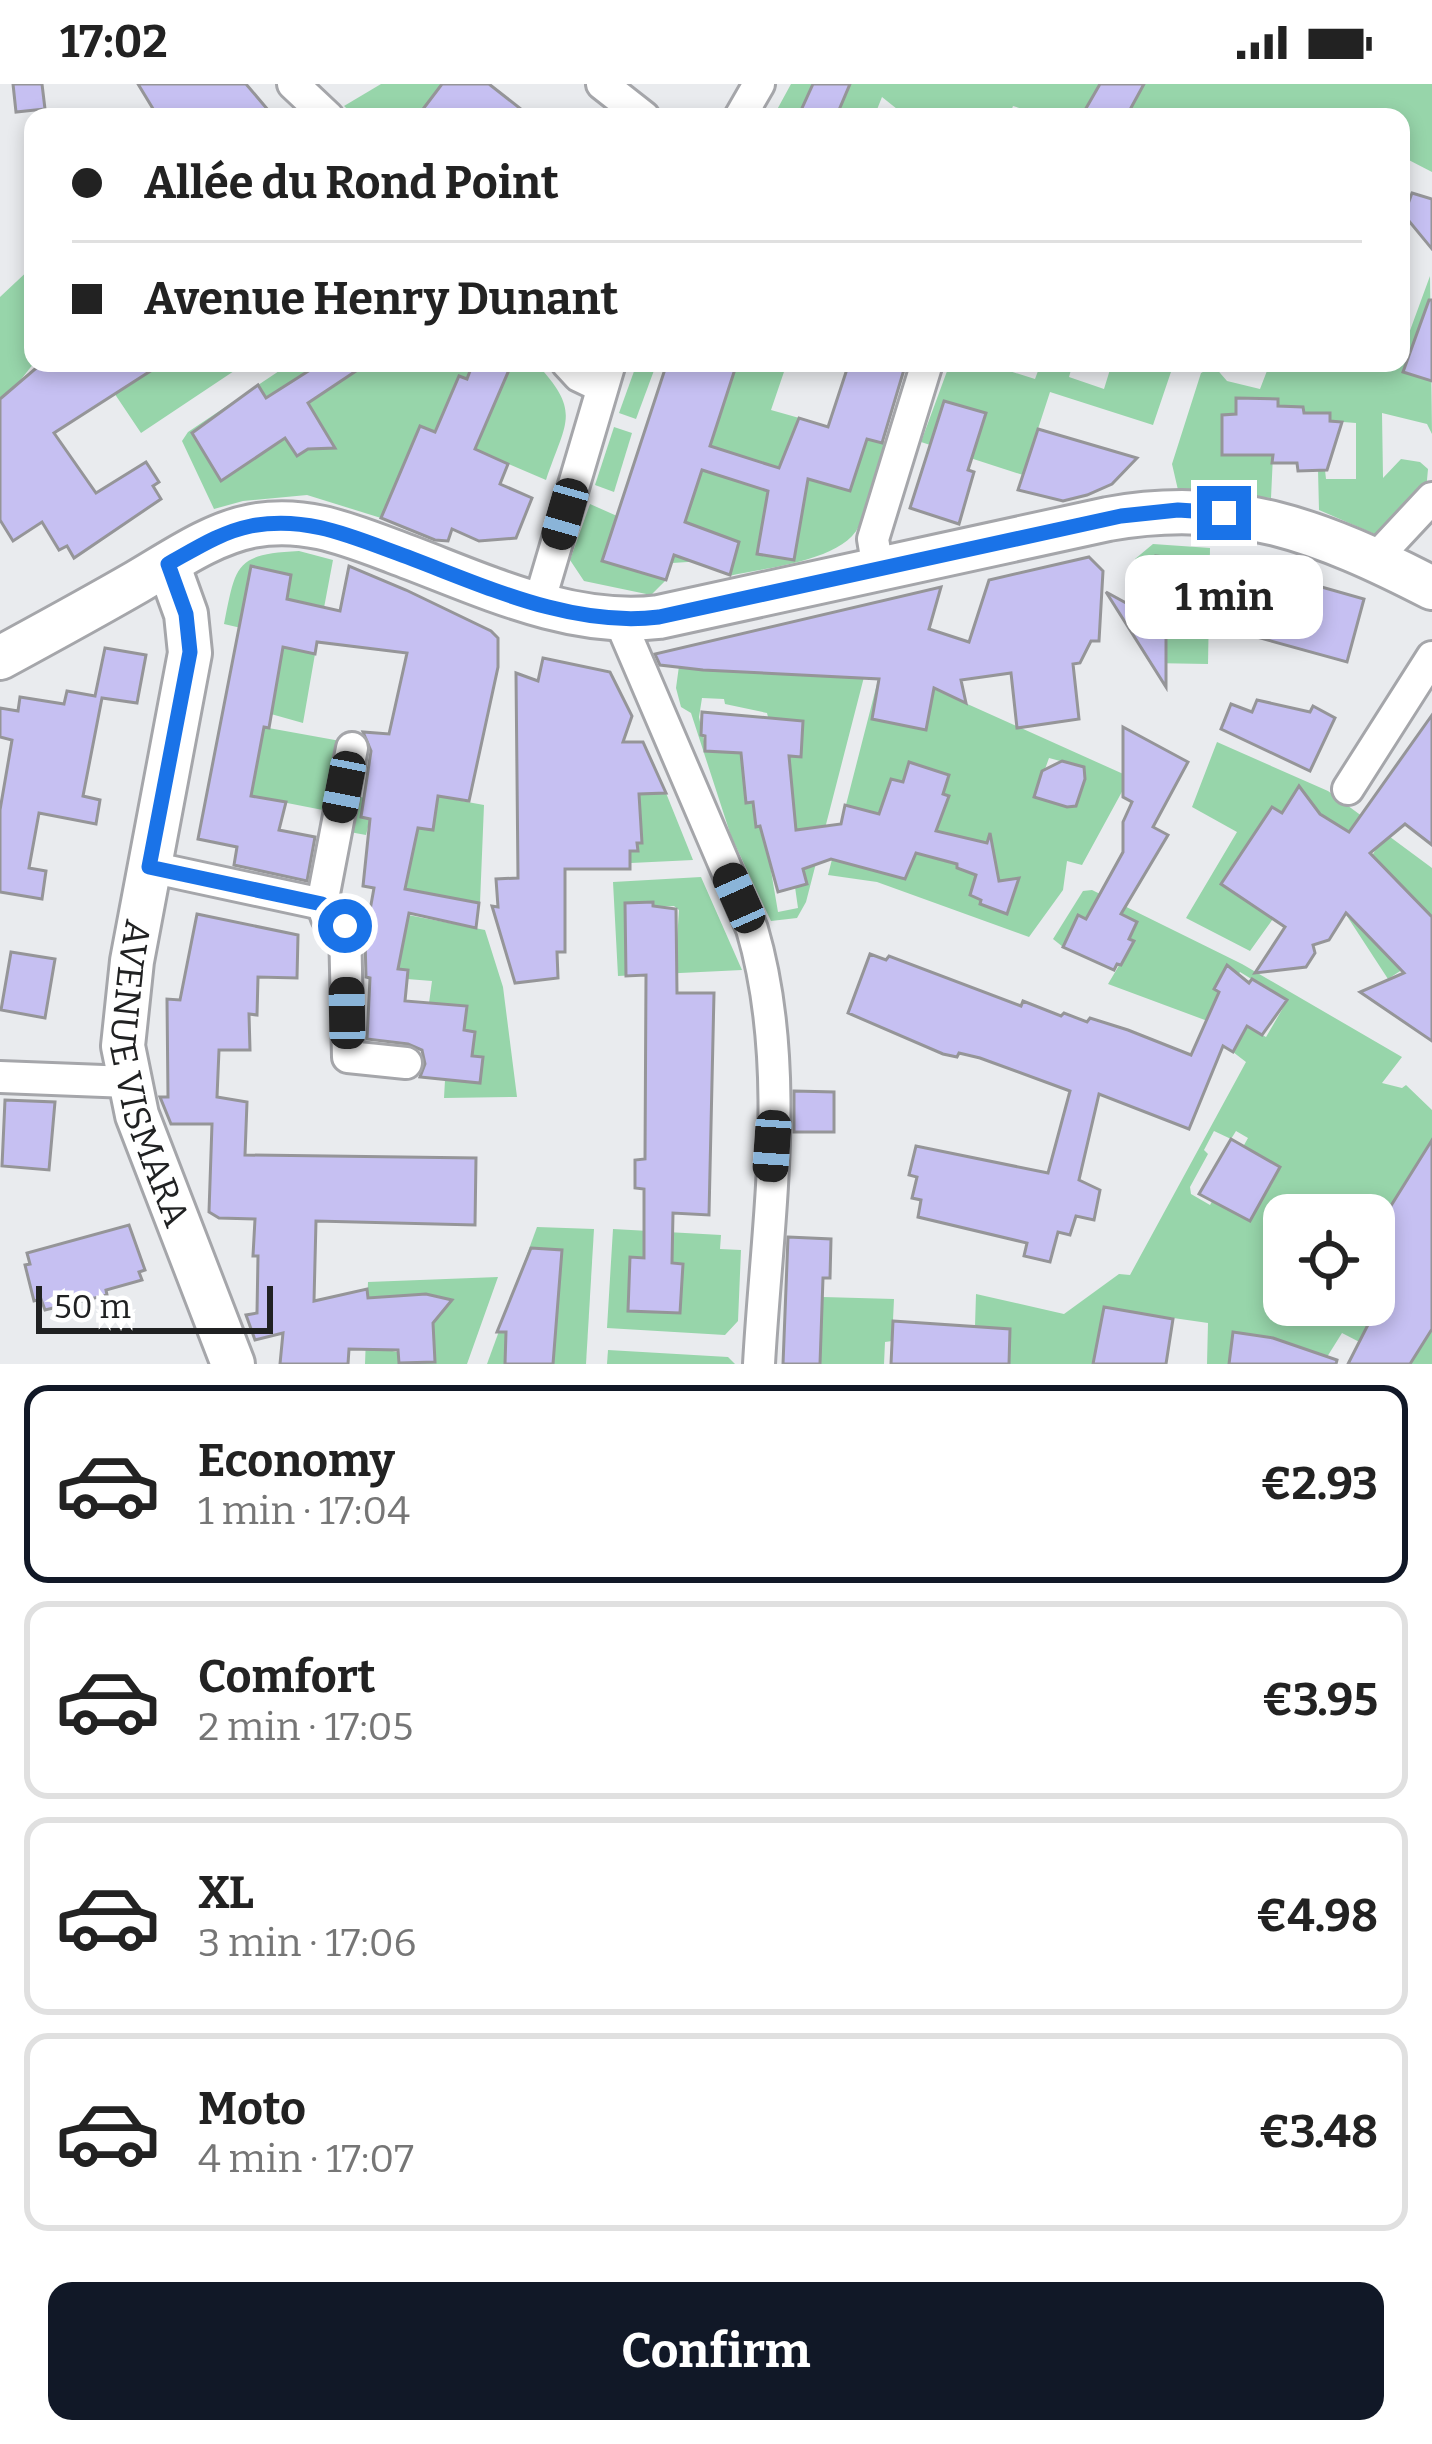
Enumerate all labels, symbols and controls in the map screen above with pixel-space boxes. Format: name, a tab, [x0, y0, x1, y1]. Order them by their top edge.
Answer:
text: 17:02	[60, 15, 168, 69]
text: Allée du Rond Point	[144, 156, 559, 210]
text: Avenue Henry Dunant	[144, 272, 618, 326]
car	[538, 474, 592, 554]
route end	[1197, 486, 1251, 540]
callout: 1 min	[1125, 555, 1323, 639]
text: 1 min	[1175, 574, 1273, 620]
car	[319, 748, 369, 826]
car	[708, 858, 770, 938]
route start	[318, 899, 372, 953]
street label: AVENUE VISMARA	[100, 916, 199, 1233]
car	[328, 977, 366, 1049]
car	[752, 1109, 792, 1183]
map controls	[1263, 1194, 1395, 1326]
button: locate	[1263, 1194, 1395, 1326]
scale bar	[36, 1280, 273, 1333]
text: 50 m	[54, 1287, 131, 1327]
icon: car	[54, 1430, 162, 1538]
text: Economy	[198, 1434, 395, 1488]
text: €2.93	[1260, 1457, 1378, 1511]
text: 1 min · 17:04	[198, 1488, 410, 1534]
icon: car	[54, 1646, 162, 1754]
text: Comfort	[198, 1650, 376, 1704]
text: €3.95	[1262, 1673, 1378, 1727]
text: 2 min · 17:05	[198, 1704, 413, 1750]
icon: car	[54, 1862, 162, 1970]
text: XL	[198, 1866, 254, 1920]
text: €4.98	[1256, 1889, 1378, 1943]
text: 3 min · 17:06	[198, 1920, 417, 1966]
icon: car	[54, 2078, 162, 2186]
text: Moto	[198, 2082, 306, 2136]
text: €3.48	[1259, 2105, 1378, 2159]
text: 4 min · 17:07	[198, 2136, 414, 2182]
button: Confirm	[48, 2282, 1384, 2420]

